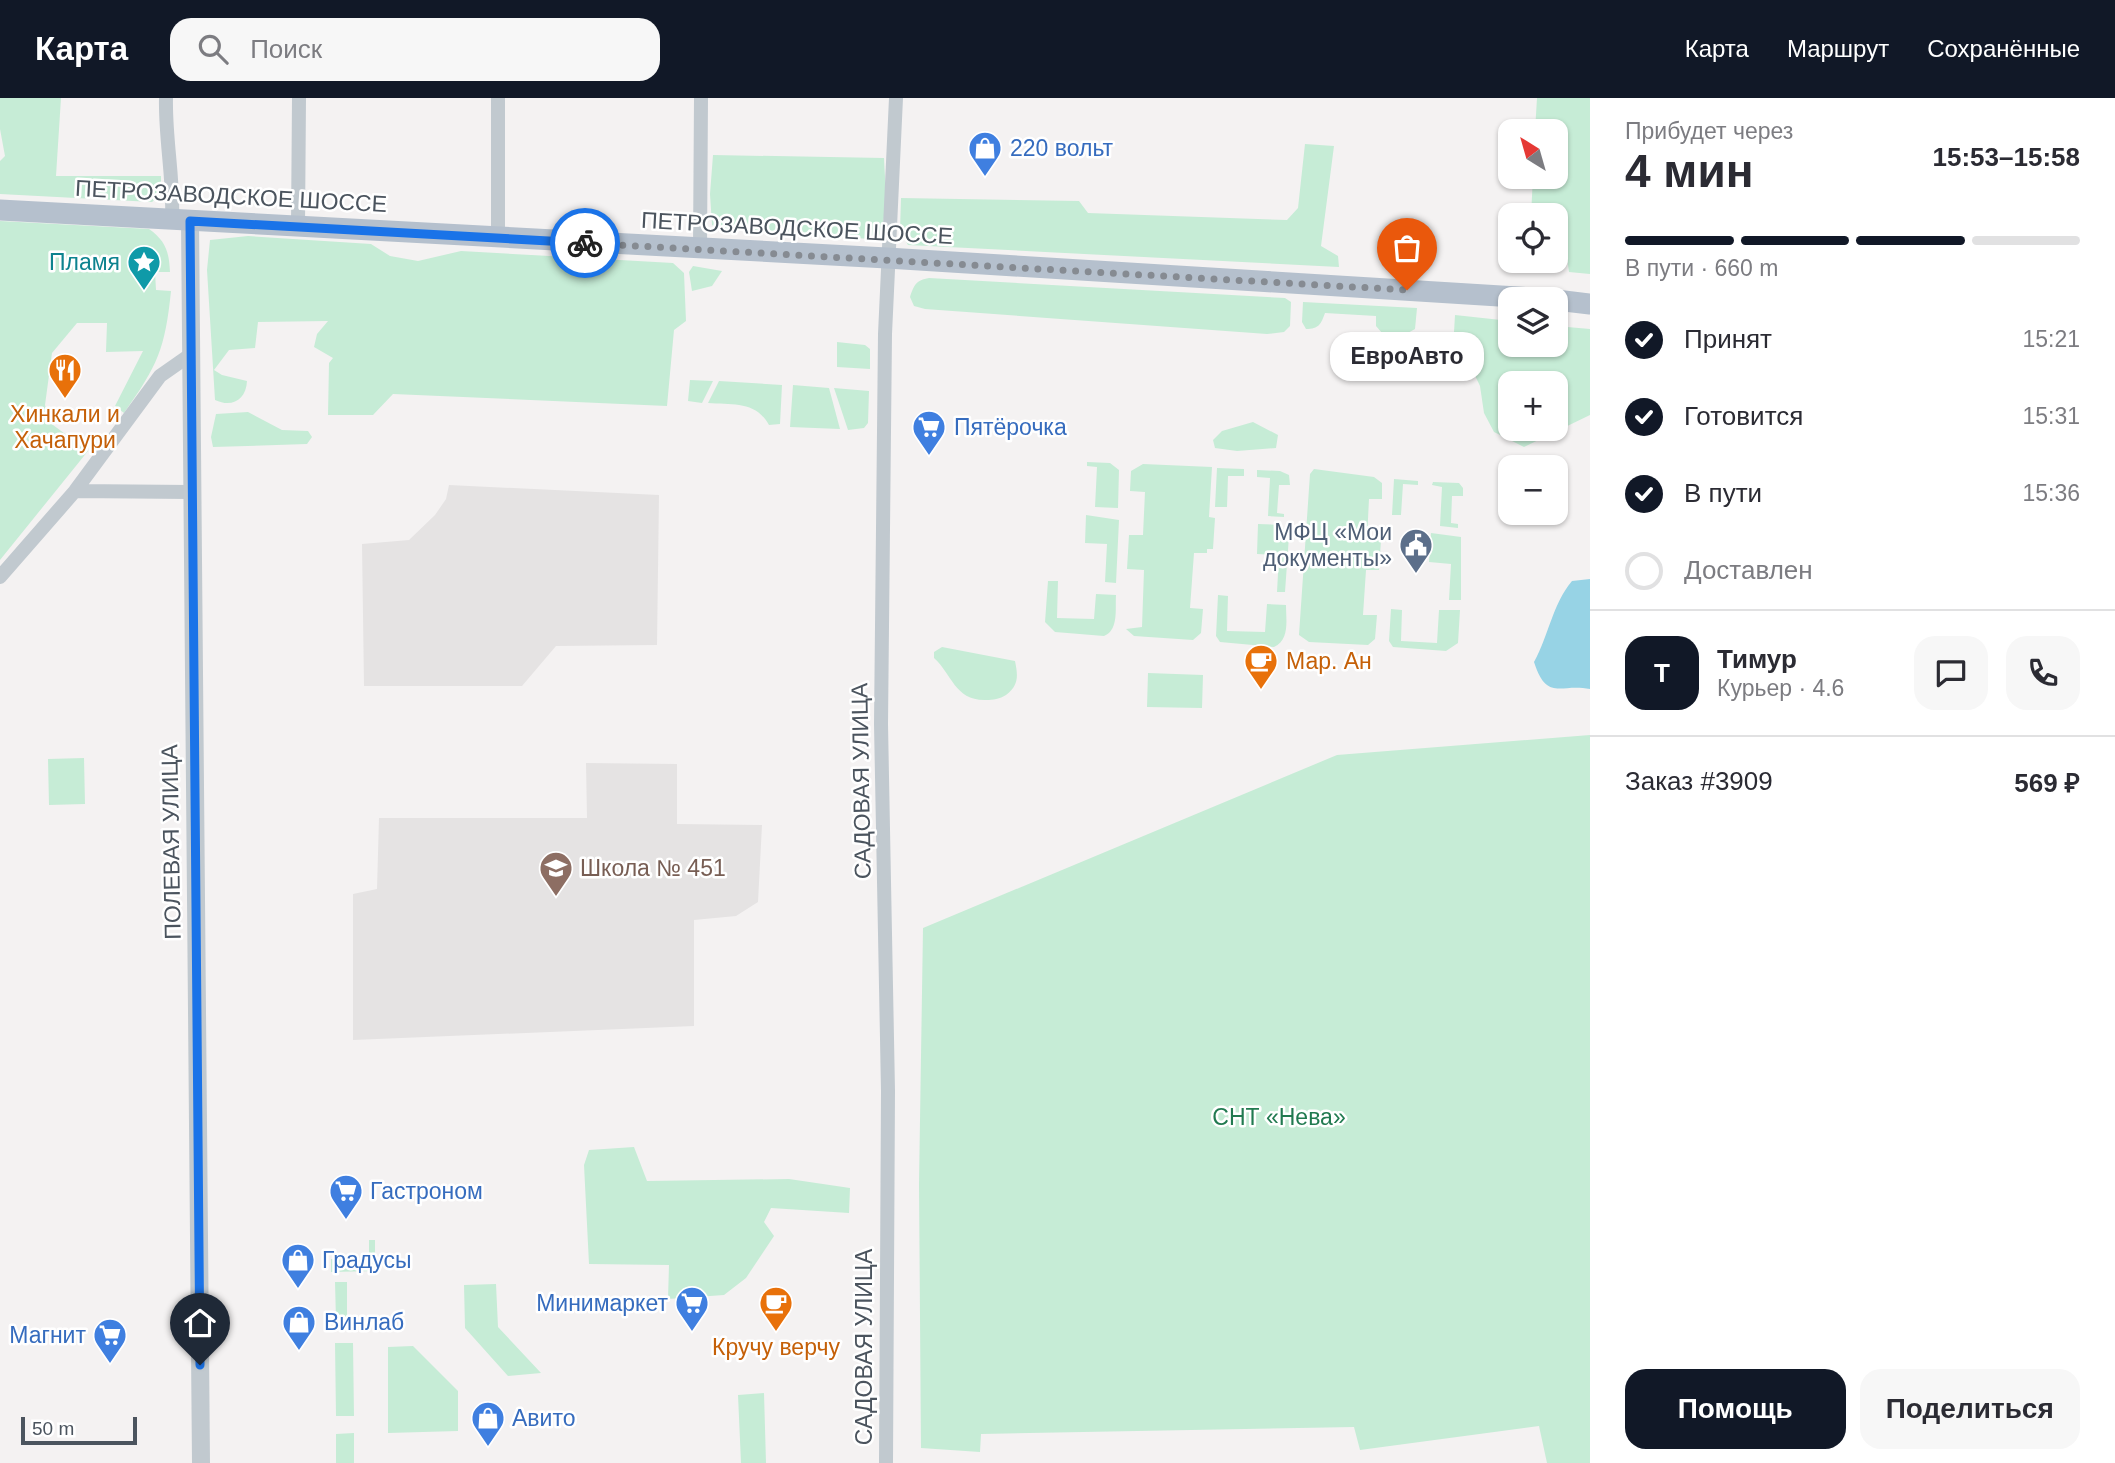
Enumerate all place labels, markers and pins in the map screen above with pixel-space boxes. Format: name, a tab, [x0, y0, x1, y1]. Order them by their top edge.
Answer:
shop icon: 220 вольт	[966, 129, 1004, 178]
place label: 220 вольт	[1010, 135, 1114, 161]
pin	[1377, 218, 1437, 290]
place icon: Пламя	[125, 243, 163, 292]
place label: Пламя	[49, 249, 120, 275]
callout: ЕвроАвто	[1330, 332, 1484, 381]
restaurant icon: Хинкали и Хачапури	[46, 351, 84, 400]
place label: Хинкали и Хачапури	[10, 401, 120, 453]
supermarket icon: Пятёрочка	[910, 408, 948, 457]
place label: Пятёрочка	[954, 414, 1067, 440]
place label: МФЦ «Мои документы»	[1263, 519, 1392, 571]
public building icon: МФЦ «Мои документы»	[1397, 526, 1435, 575]
cafe icon: Мар. Ан	[1242, 642, 1280, 691]
place label: Мар. Ан	[1286, 648, 1372, 674]
school or university icon: Школа № 451	[537, 849, 575, 898]
place label: Школа № 451	[580, 855, 726, 881]
supermarket icon: Гастроном	[327, 1172, 365, 1221]
place label: Гастроном	[370, 1178, 483, 1204]
shop icon: Градусы	[279, 1241, 317, 1290]
place label: Градусы	[322, 1247, 411, 1273]
supermarket icon: Минимаркет	[673, 1284, 711, 1333]
cafe icon: Кручу верчу	[757, 1284, 795, 1333]
place label: Минимаркет	[536, 1290, 668, 1316]
pin	[170, 1293, 230, 1365]
shop icon: Винлаб	[280, 1303, 318, 1352]
place label: Винлаб	[324, 1309, 404, 1335]
supermarket icon: Магнит	[91, 1316, 129, 1365]
place label: Магнит	[9, 1322, 86, 1348]
place label: Кручу верчу	[712, 1334, 840, 1360]
shop icon: Авито	[469, 1399, 507, 1448]
place label: Авито	[512, 1405, 575, 1431]

